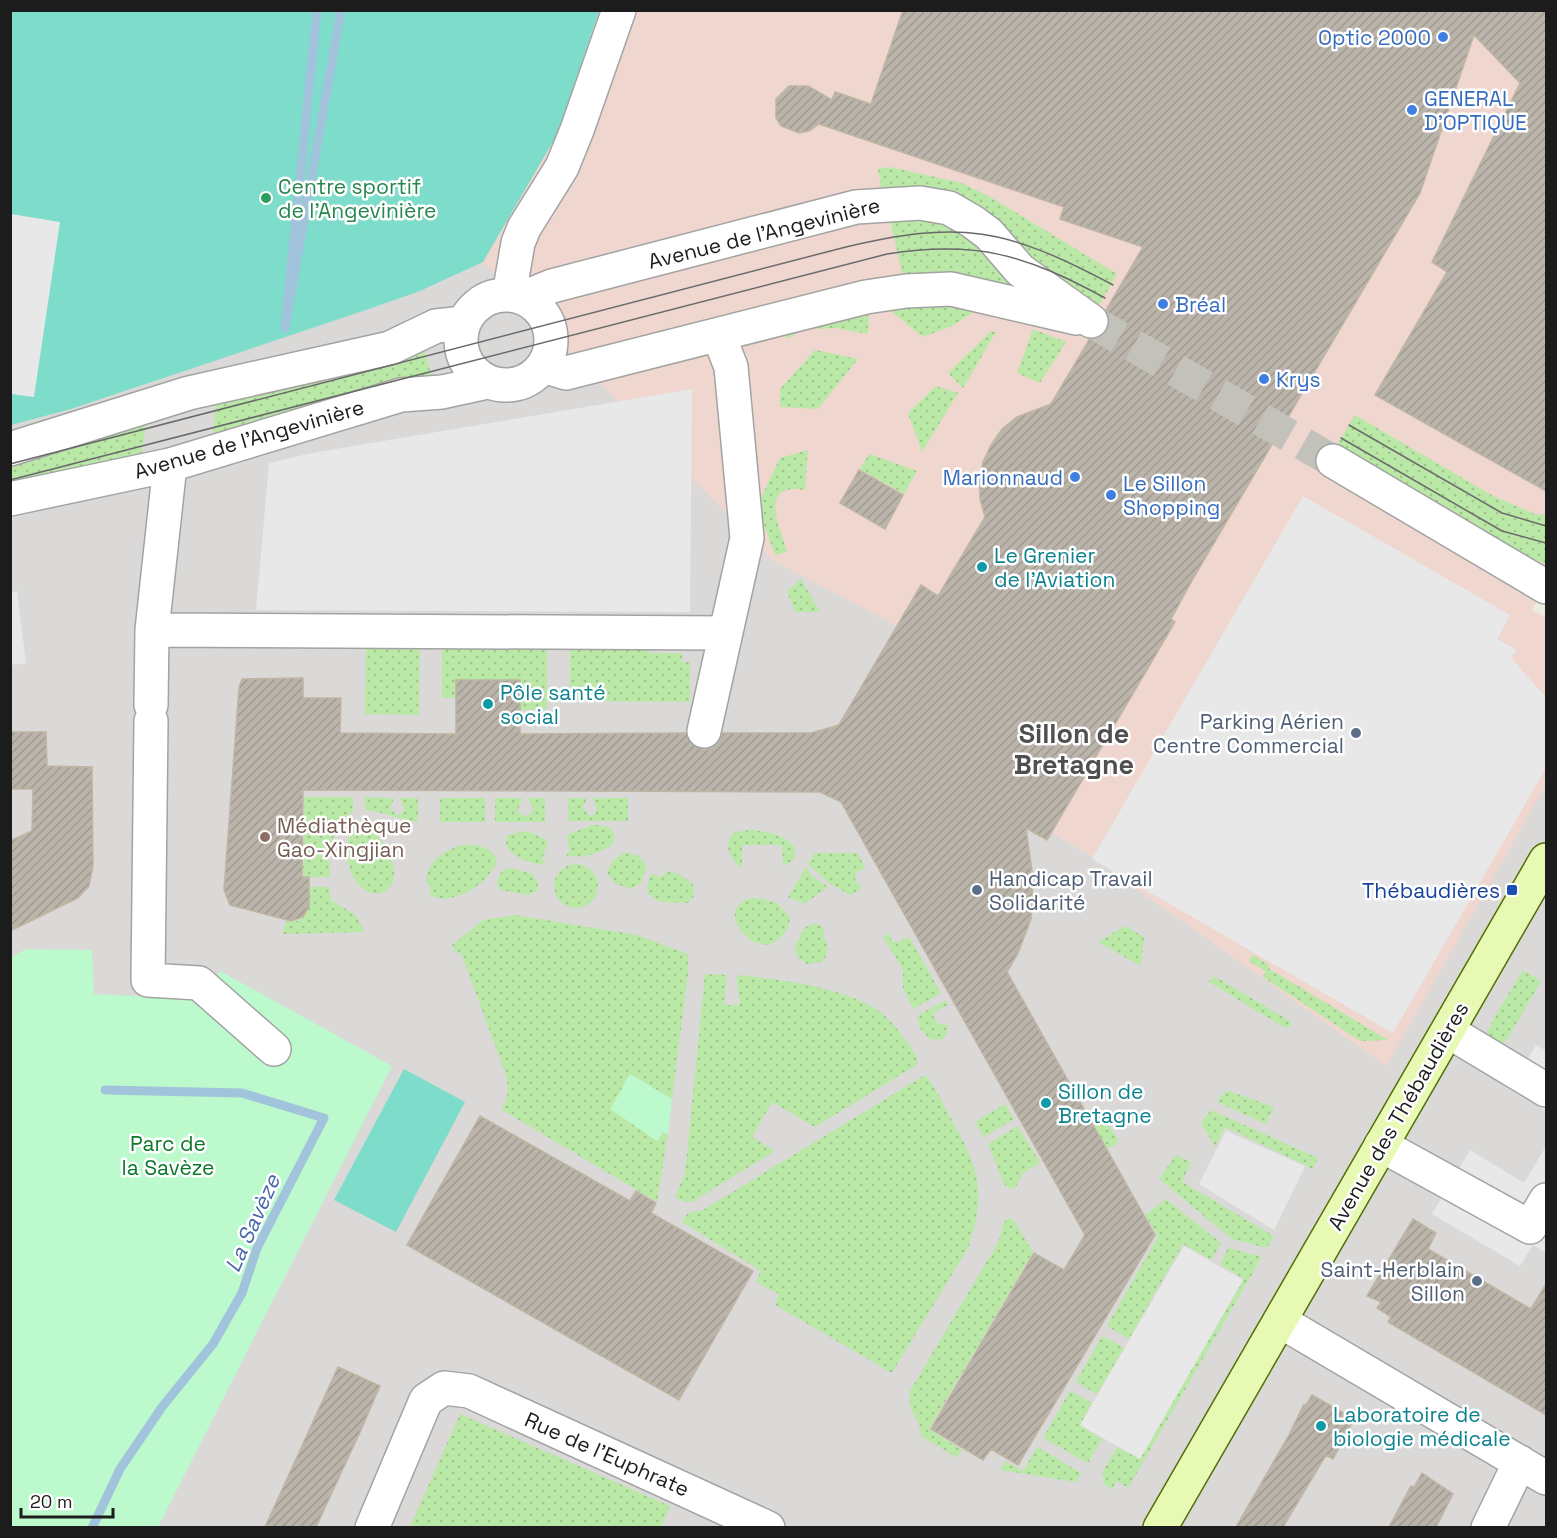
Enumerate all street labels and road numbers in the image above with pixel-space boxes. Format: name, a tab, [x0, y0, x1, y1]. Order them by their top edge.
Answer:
street label: Avenue de l'Angevinière	[645, 191, 883, 275]
street label: Avenue de l'Angevinière	[131, 393, 367, 485]
street label: Avenue des Thébaudières	[1321, 997, 1475, 1235]
street label: Rue de l'Euphrate	[520, 1406, 694, 1502]

